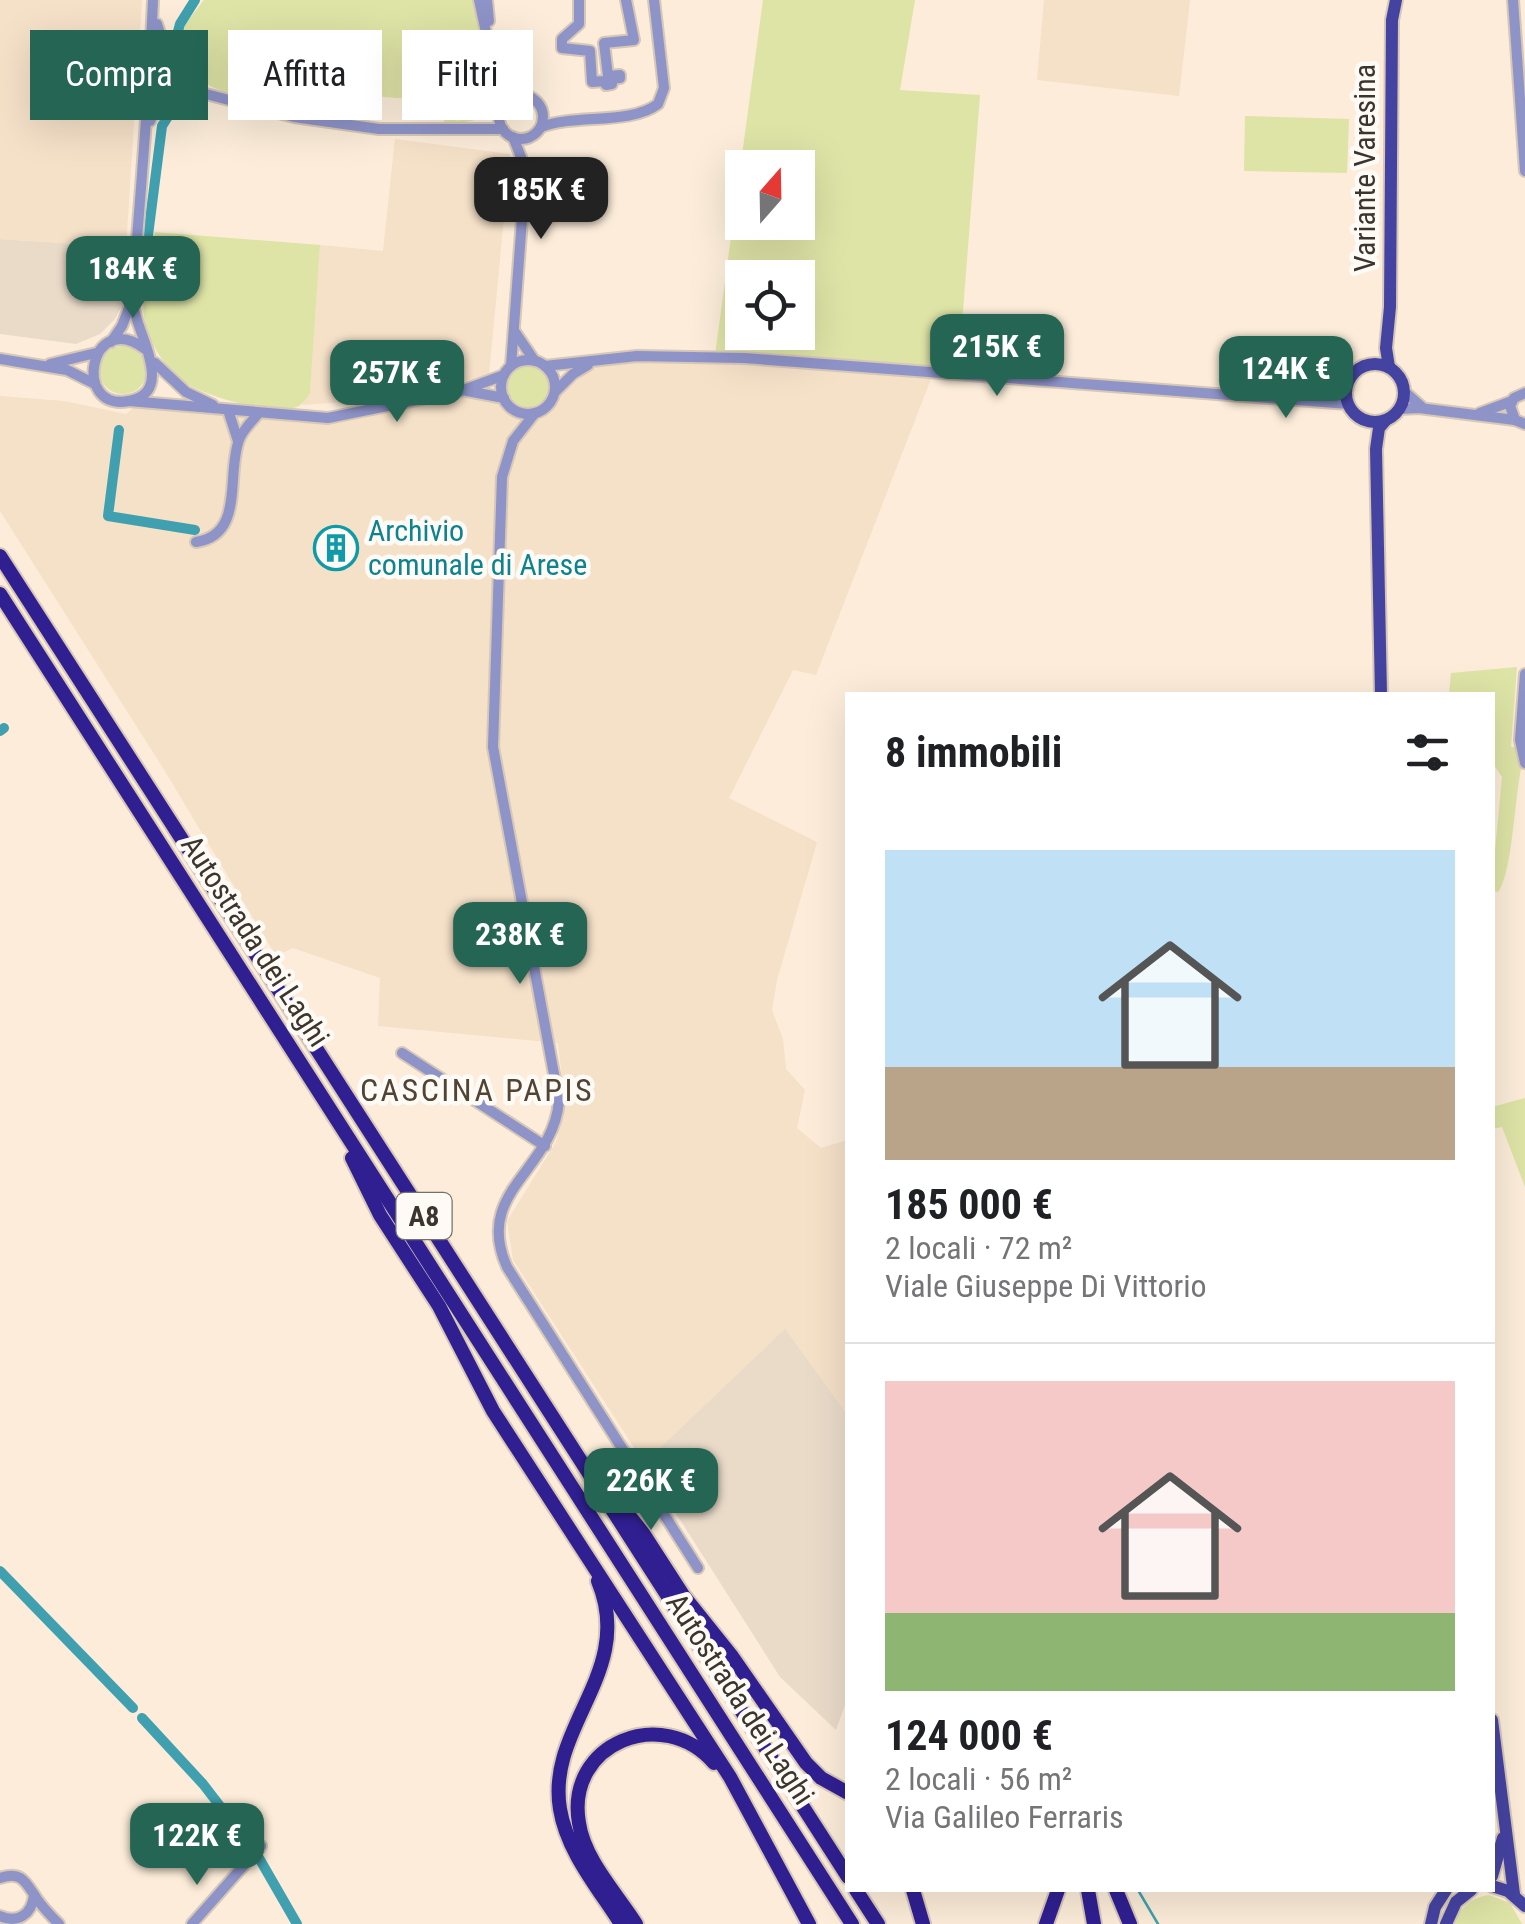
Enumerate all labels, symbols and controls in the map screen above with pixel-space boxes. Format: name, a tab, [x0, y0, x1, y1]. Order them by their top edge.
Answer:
chip: Compra	[30, 30, 208, 120]
chip: Affitta	[228, 30, 382, 120]
chip: Filtri	[402, 30, 533, 120]
street label: Variante Varesina	[1347, 64, 1382, 272]
north arrow	[725, 150, 815, 240]
map controls	[725, 150, 815, 350]
pin: 185K €	[460, 157, 622, 242]
text: 185K €	[496, 170, 586, 208]
pin: 184K €	[52, 236, 214, 321]
text: 184K €	[88, 249, 178, 287]
button: locate	[725, 260, 815, 350]
pin: 215K €	[916, 314, 1078, 399]
text: 215K €	[952, 327, 1042, 365]
pin: 124K €	[1205, 336, 1367, 421]
pin: 257K €	[316, 340, 478, 425]
text: 124K €	[1241, 349, 1331, 387]
text: 257K €	[352, 353, 442, 391]
place label: Archivio comunale di Arese	[368, 513, 587, 582]
building icon: Archivio comunale di Arese	[313, 525, 359, 571]
icon: filters	[1400, 725, 1455, 780]
text: 8 immobili	[885, 728, 1062, 777]
street label: Autostrada dei Laghi	[174, 829, 337, 1053]
pin: 238K €	[439, 902, 601, 987]
text: 238K €	[475, 915, 565, 953]
icon: home	[1080, 915, 1260, 1095]
district label: CASCINA PAPIS	[360, 1071, 594, 1109]
text: 185 000 €	[885, 1180, 1053, 1229]
road number: A8	[396, 1193, 452, 1239]
text: 2 locali · 72 m²	[885, 1229, 1072, 1267]
text: Viale Giuseppe Di Vittorio	[885, 1267, 1207, 1305]
icon: home	[1080, 1446, 1260, 1626]
pin: 226K €	[570, 1448, 732, 1533]
text: 226K €	[606, 1461, 696, 1499]
street label: Autostrada dei Laghi	[659, 1587, 822, 1811]
text: 124 000 €	[885, 1711, 1053, 1760]
text: 2 locali · 56 m²	[885, 1760, 1072, 1798]
text: Via Galileo Ferraris	[885, 1798, 1124, 1836]
pin: 122K €	[116, 1803, 278, 1888]
text: 122K €	[152, 1816, 242, 1854]

